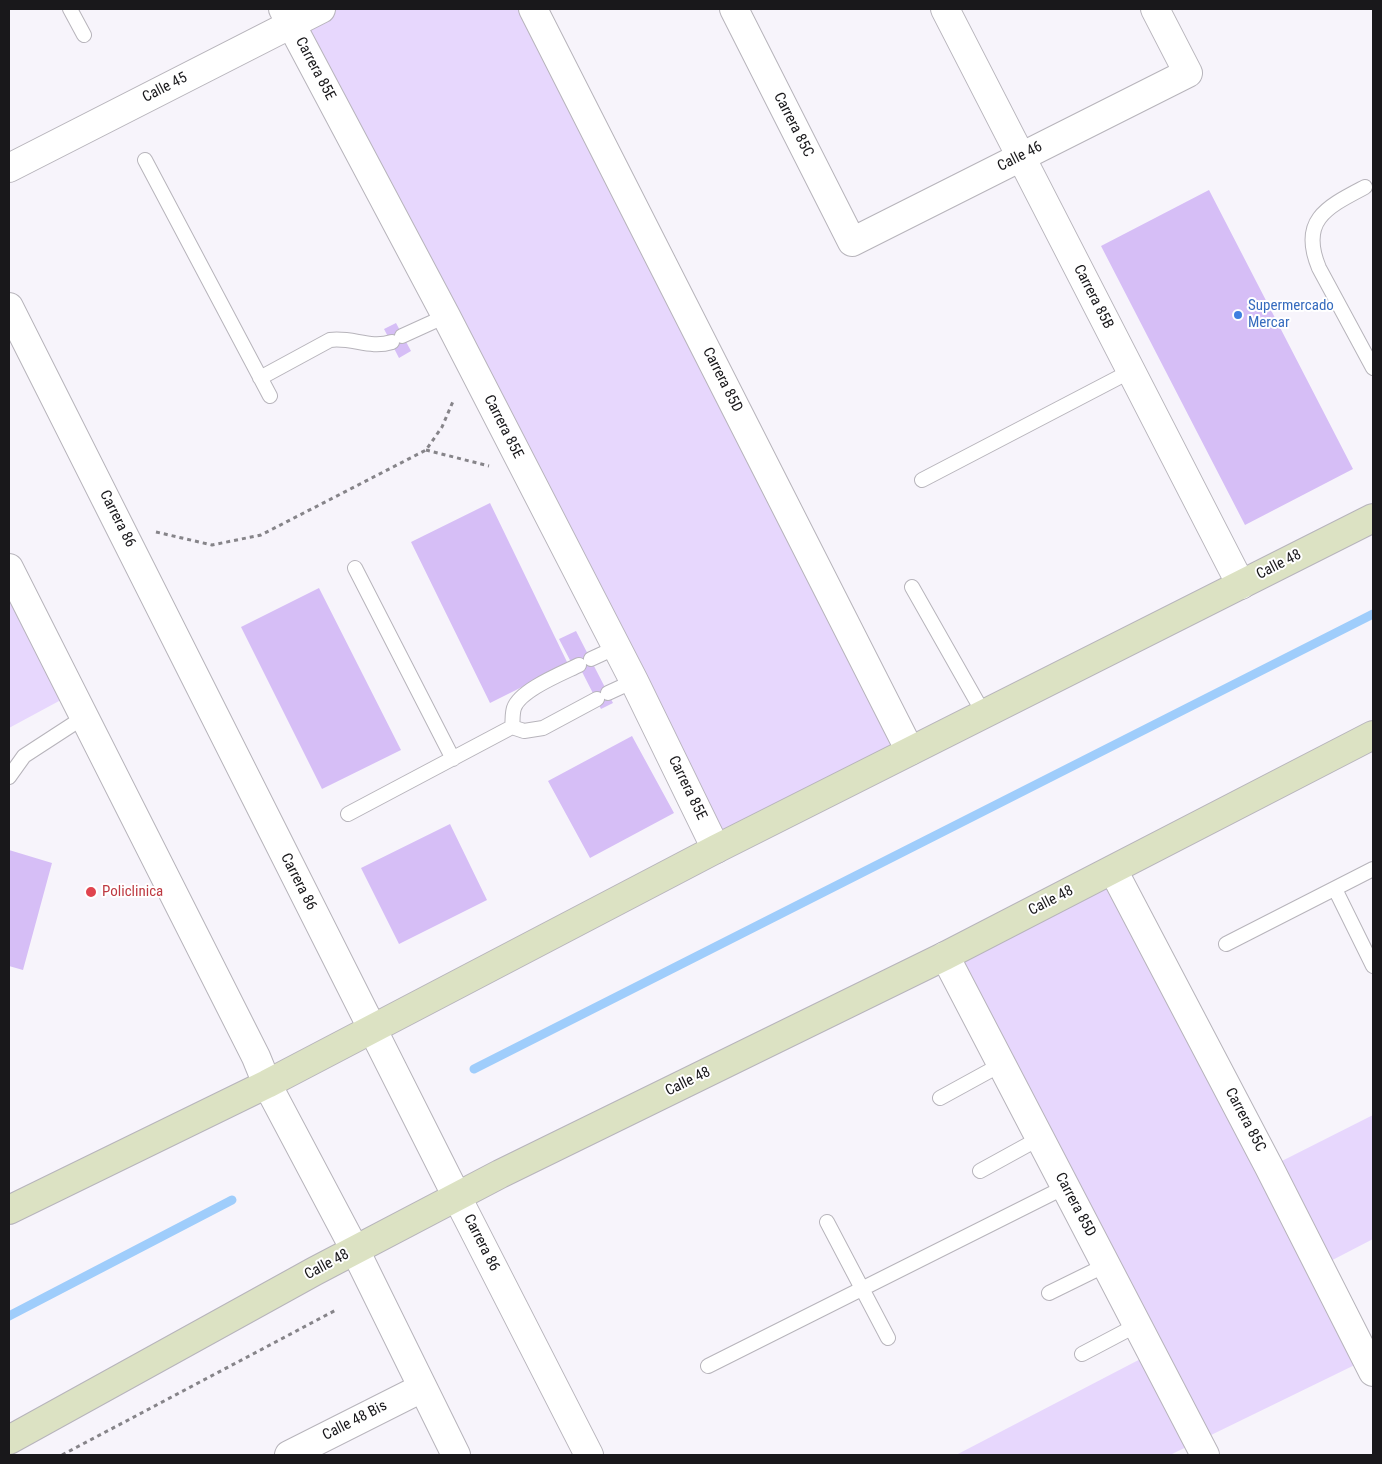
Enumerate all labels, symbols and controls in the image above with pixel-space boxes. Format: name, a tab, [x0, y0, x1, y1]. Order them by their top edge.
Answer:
street label: Carrera 85E	[291, 34, 339, 104]
street label: Calle 45	[140, 69, 190, 107]
street label: Carrera 85C	[769, 90, 817, 160]
street label: Calle 46	[995, 138, 1045, 176]
street label: Carrera 85B	[1069, 262, 1117, 332]
place label: Supermercado Mercar	[1248, 297, 1334, 332]
marker: Supermercado Mercar	[1232, 309, 1244, 321]
street label: Carrera 85D	[698, 345, 746, 415]
street label: Carrera 85E	[479, 392, 527, 462]
street label: Carrera 86	[95, 488, 139, 550]
street label: Calle 48	[1254, 546, 1304, 584]
street label: Carrera 85E	[664, 753, 710, 823]
street label: Carrera 86	[276, 851, 320, 913]
street label: Calle 48	[1026, 882, 1076, 920]
place label: Policlinica	[102, 883, 163, 901]
marker: Policlinica	[84, 885, 98, 899]
street label: Calle 48	[663, 1063, 713, 1101]
street label: Carrera 85C	[1221, 1085, 1269, 1155]
street label: Carrera 85D	[1051, 1170, 1099, 1240]
street label: Carrera 86	[459, 1212, 503, 1274]
street label: Calle 48	[302, 1246, 352, 1284]
street label: Calle 48 Bis	[320, 1397, 390, 1445]

